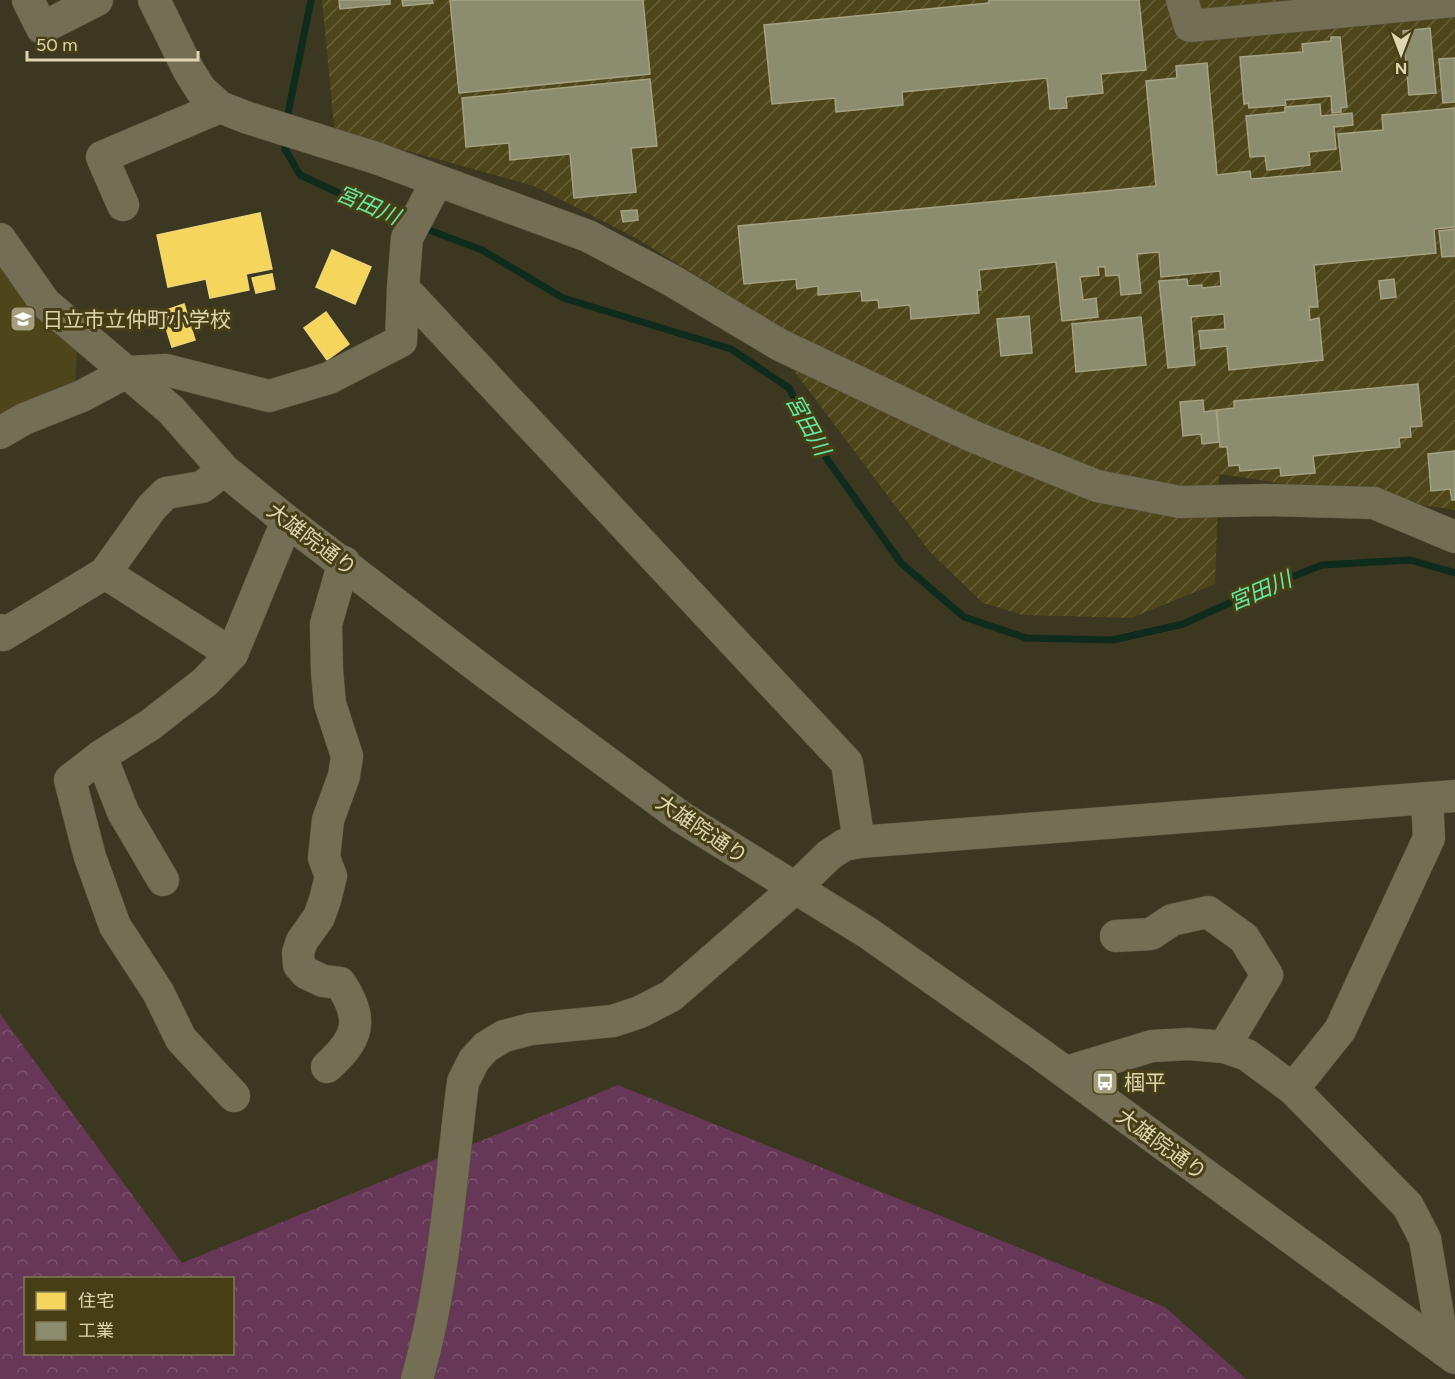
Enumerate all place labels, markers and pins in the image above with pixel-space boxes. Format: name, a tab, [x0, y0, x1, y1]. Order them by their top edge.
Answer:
school or university icon: 日立市立仲町小学校	[8, 304, 38, 334]
place label: 日立市立仲町小学校	[42, 307, 231, 332]
bus stop icon: 椢平	[1090, 1067, 1120, 1097]
place label: 椢平	[1124, 1070, 1166, 1095]

